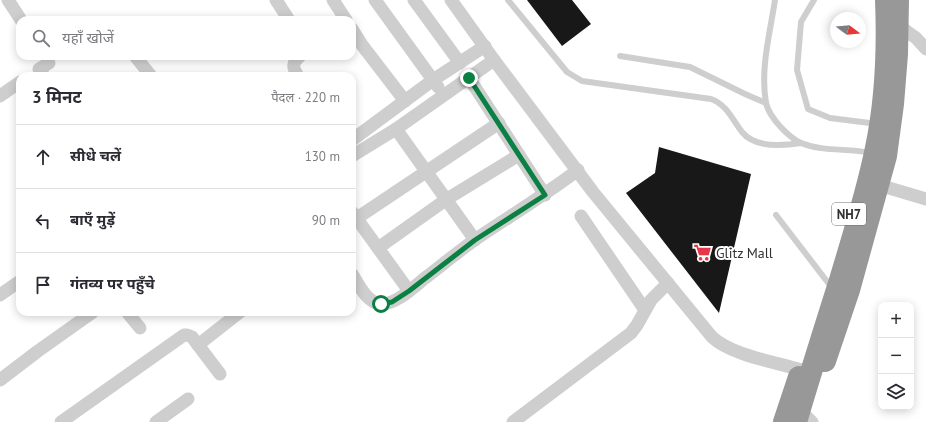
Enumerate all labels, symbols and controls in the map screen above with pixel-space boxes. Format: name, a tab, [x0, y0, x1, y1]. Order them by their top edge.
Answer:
north arrow	[830, 12, 866, 48]
search box	[16, 16, 356, 60]
icon: search	[30, 27, 52, 49]
text: यहाँ खोजें	[62, 28, 114, 47]
route end	[460, 69, 478, 87]
text: 3 मिनट	[32, 86, 82, 108]
text: पैदल · 220 m	[271, 89, 340, 106]
icon: ahead	[32, 146, 54, 168]
text: सीधे चलें	[70, 146, 121, 165]
text: 130 m	[305, 148, 340, 165]
road number: NH7	[832, 203, 866, 225]
icon: left	[32, 210, 54, 232]
text: बाएँ मुड़ें	[70, 210, 115, 229]
text: 90 m	[312, 212, 340, 229]
supermarket icon: Glitz Mall	[693, 243, 713, 263]
place label: Glitz Mall	[716, 244, 773, 262]
icon: arrive	[32, 274, 54, 296]
text: गंतव्य पर पहुँचे	[70, 274, 155, 293]
route start	[372, 295, 390, 313]
map controls	[878, 302, 914, 410]
button: +	[878, 302, 914, 338]
button: −	[878, 338, 914, 374]
button: layers	[878, 374, 914, 410]

